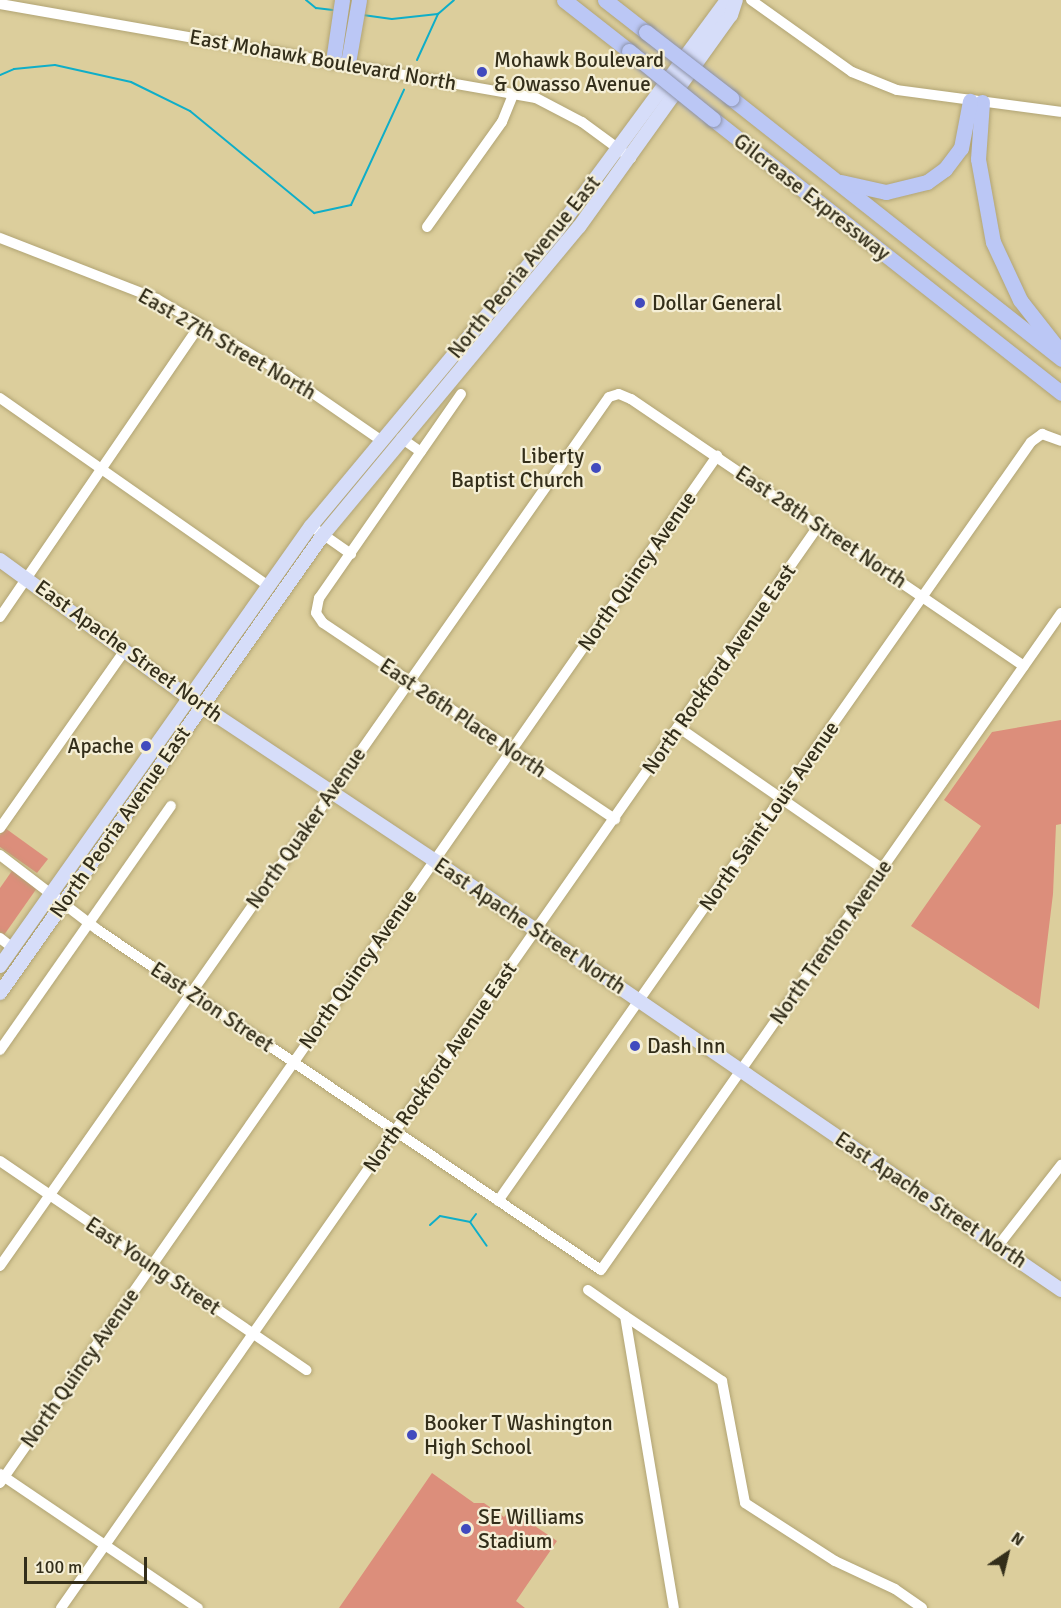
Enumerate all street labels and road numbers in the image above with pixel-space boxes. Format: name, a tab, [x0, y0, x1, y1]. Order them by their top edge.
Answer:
street label: East Mohawk Boulevard North	[188, 24, 458, 96]
street label: Gilcrease Expressway	[729, 128, 895, 266]
street label: North Peoria Avenue East	[443, 171, 605, 363]
street label: East 27th Street North	[134, 283, 320, 405]
street label: East 28th Street North	[731, 460, 911, 594]
street label: North Quincy Avenue	[572, 486, 702, 656]
street label: North Rockford Avenue East	[637, 559, 801, 779]
street label: East Apache Street North	[30, 574, 228, 728]
street label: East 26th Place North	[375, 653, 551, 783]
street label: North Saint Louis Avenue	[694, 716, 844, 916]
street label: North Peoria Avenue East	[44, 721, 196, 923]
street label: North Quaker Avenue	[241, 742, 371, 914]
street label: East Apache Street North	[429, 852, 631, 1000]
street label: North Trenton Avenue	[765, 855, 897, 1029]
street label: North Quincy Avenue	[293, 884, 423, 1054]
street label: East Zion Street	[146, 957, 278, 1057]
street label: North Rockford Avenue East	[358, 957, 522, 1177]
street label: East Apache Street North	[830, 1126, 1032, 1274]
street label: East Young Street	[81, 1212, 225, 1320]
street label: North Quincy Avenue	[15, 1283, 145, 1453]

